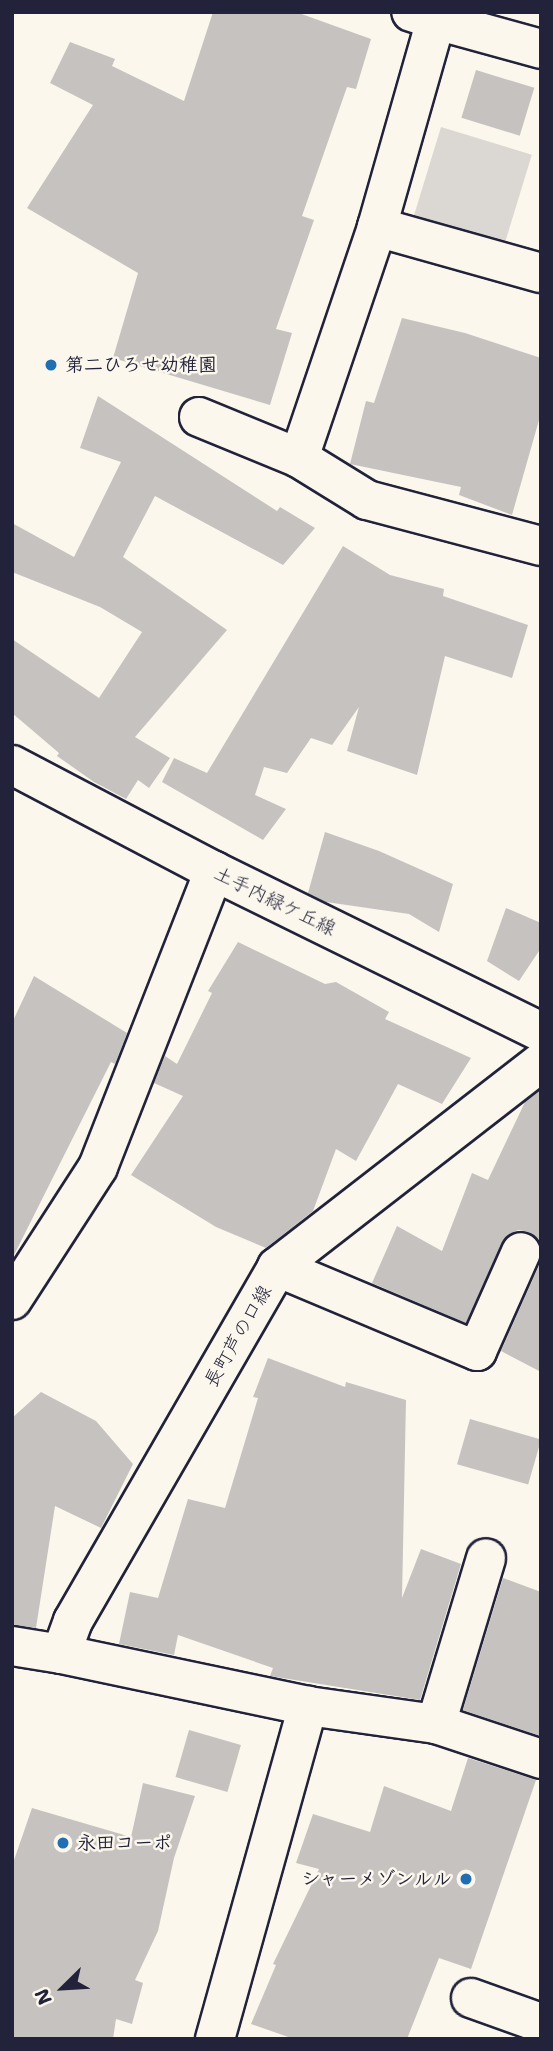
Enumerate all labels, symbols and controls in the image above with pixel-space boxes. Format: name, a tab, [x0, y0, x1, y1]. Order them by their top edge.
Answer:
place label: 第二ひろせ幼稚園	[65, 354, 217, 376]
marker: 第二ひろせ幼稚園	[43, 357, 59, 373]
street label: 土手内緑ケ丘線	[210, 862, 340, 940]
street label: 長町芦の口線	[200, 1281, 276, 1391]
place label: 永田コーポ	[77, 1832, 172, 1854]
marker: 永田コーポ	[55, 1835, 71, 1851]
place label: シャーメゾンルル	[300, 1868, 452, 1890]
marker: シャーメゾンルル	[458, 1871, 474, 1887]
north arrow	[28, 1953, 98, 2023]
text: N	[29, 1985, 58, 2009]

